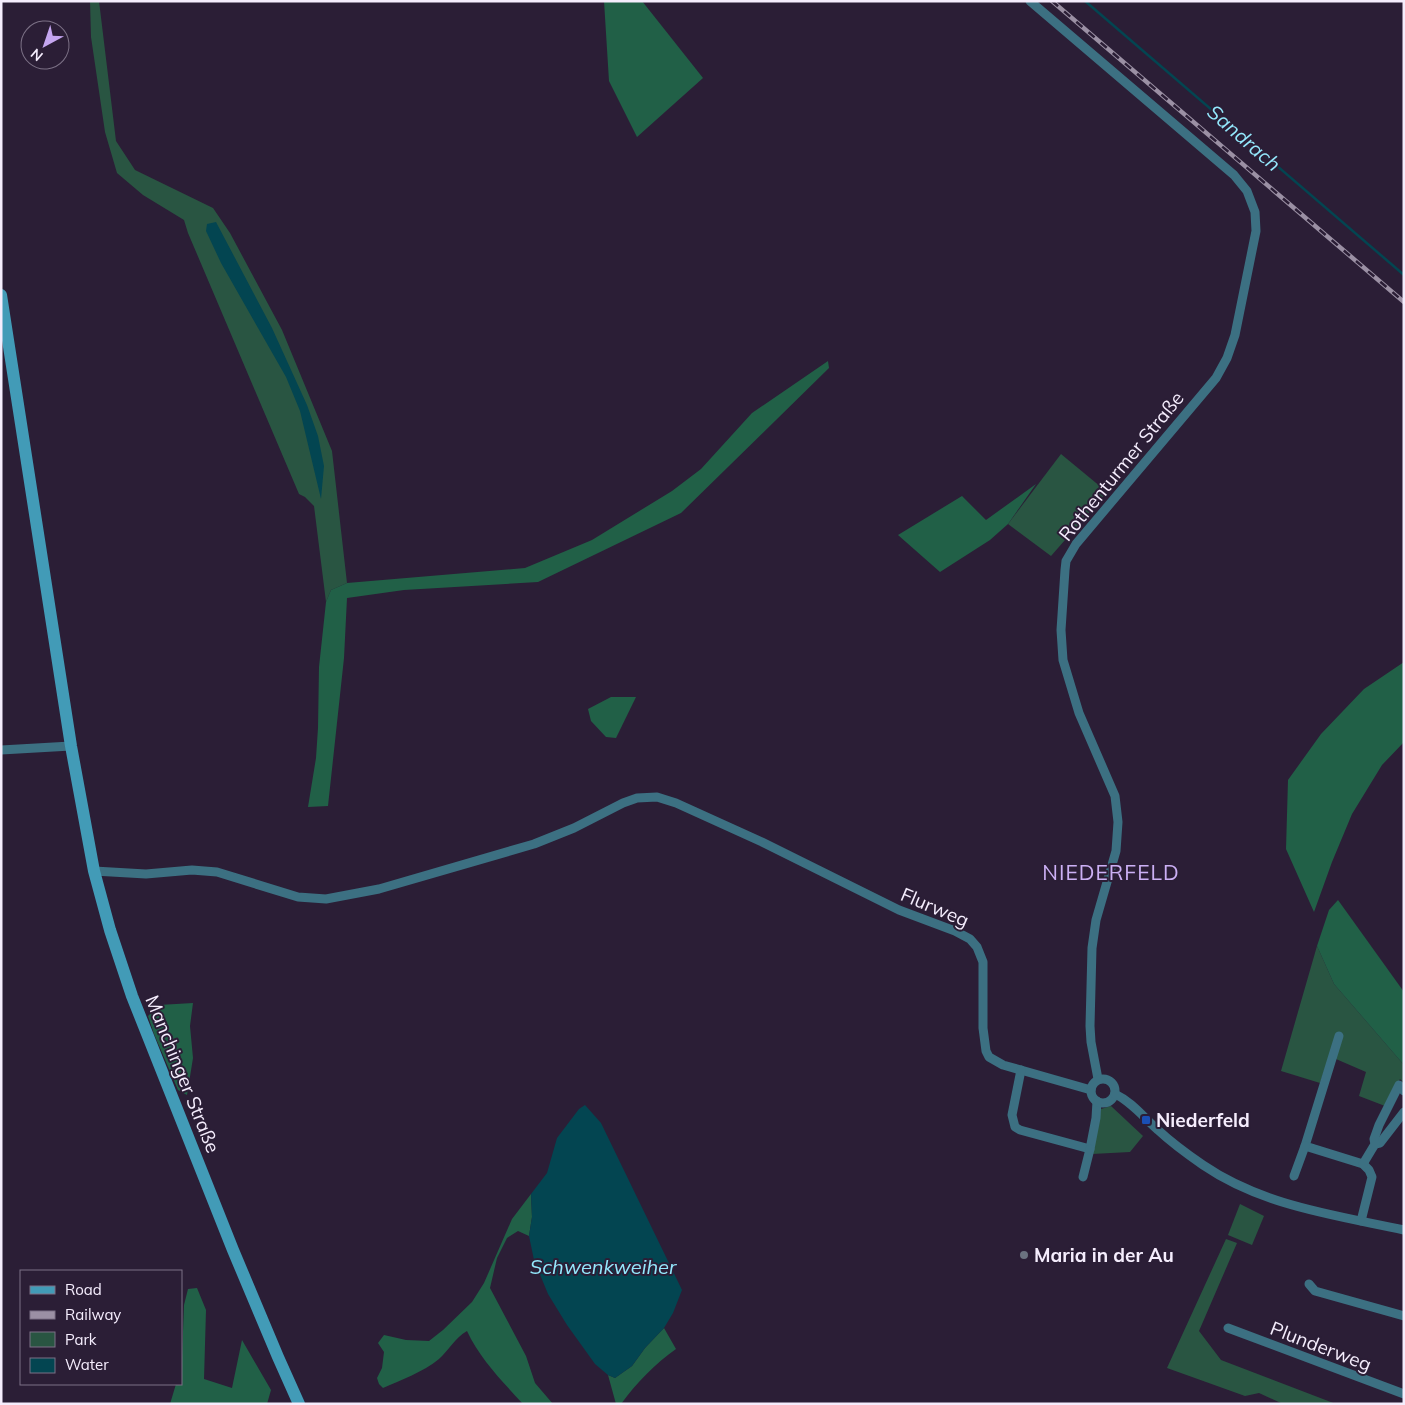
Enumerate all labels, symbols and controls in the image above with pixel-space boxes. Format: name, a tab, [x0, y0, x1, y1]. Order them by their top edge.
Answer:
north arrow	[20, 20, 70, 70]
text: N	[27, 45, 46, 65]
water label: Sandrach	[1203, 99, 1286, 176]
street label: Rothenturmer Straße	[1053, 386, 1189, 546]
district label: NIEDERFELD	[1042, 859, 1180, 885]
street label: Flurweg	[897, 882, 973, 932]
street label: Manchinger Straße	[140, 992, 226, 1156]
place label: Niederfeld	[1156, 1108, 1250, 1132]
marker: Niederfeld	[1140, 1114, 1152, 1126]
place label: Maria in der Au	[1034, 1243, 1174, 1267]
marker: Maria in der Au	[1018, 1249, 1030, 1261]
water label: Schwenkweiher	[530, 1254, 677, 1279]
legend	[20, 1270, 182, 1385]
text: Road	[65, 1280, 102, 1299]
text: Railway	[65, 1305, 121, 1324]
street label: Plunderweg	[1267, 1316, 1375, 1376]
text: Park	[65, 1330, 97, 1349]
text: Water	[65, 1355, 109, 1374]

